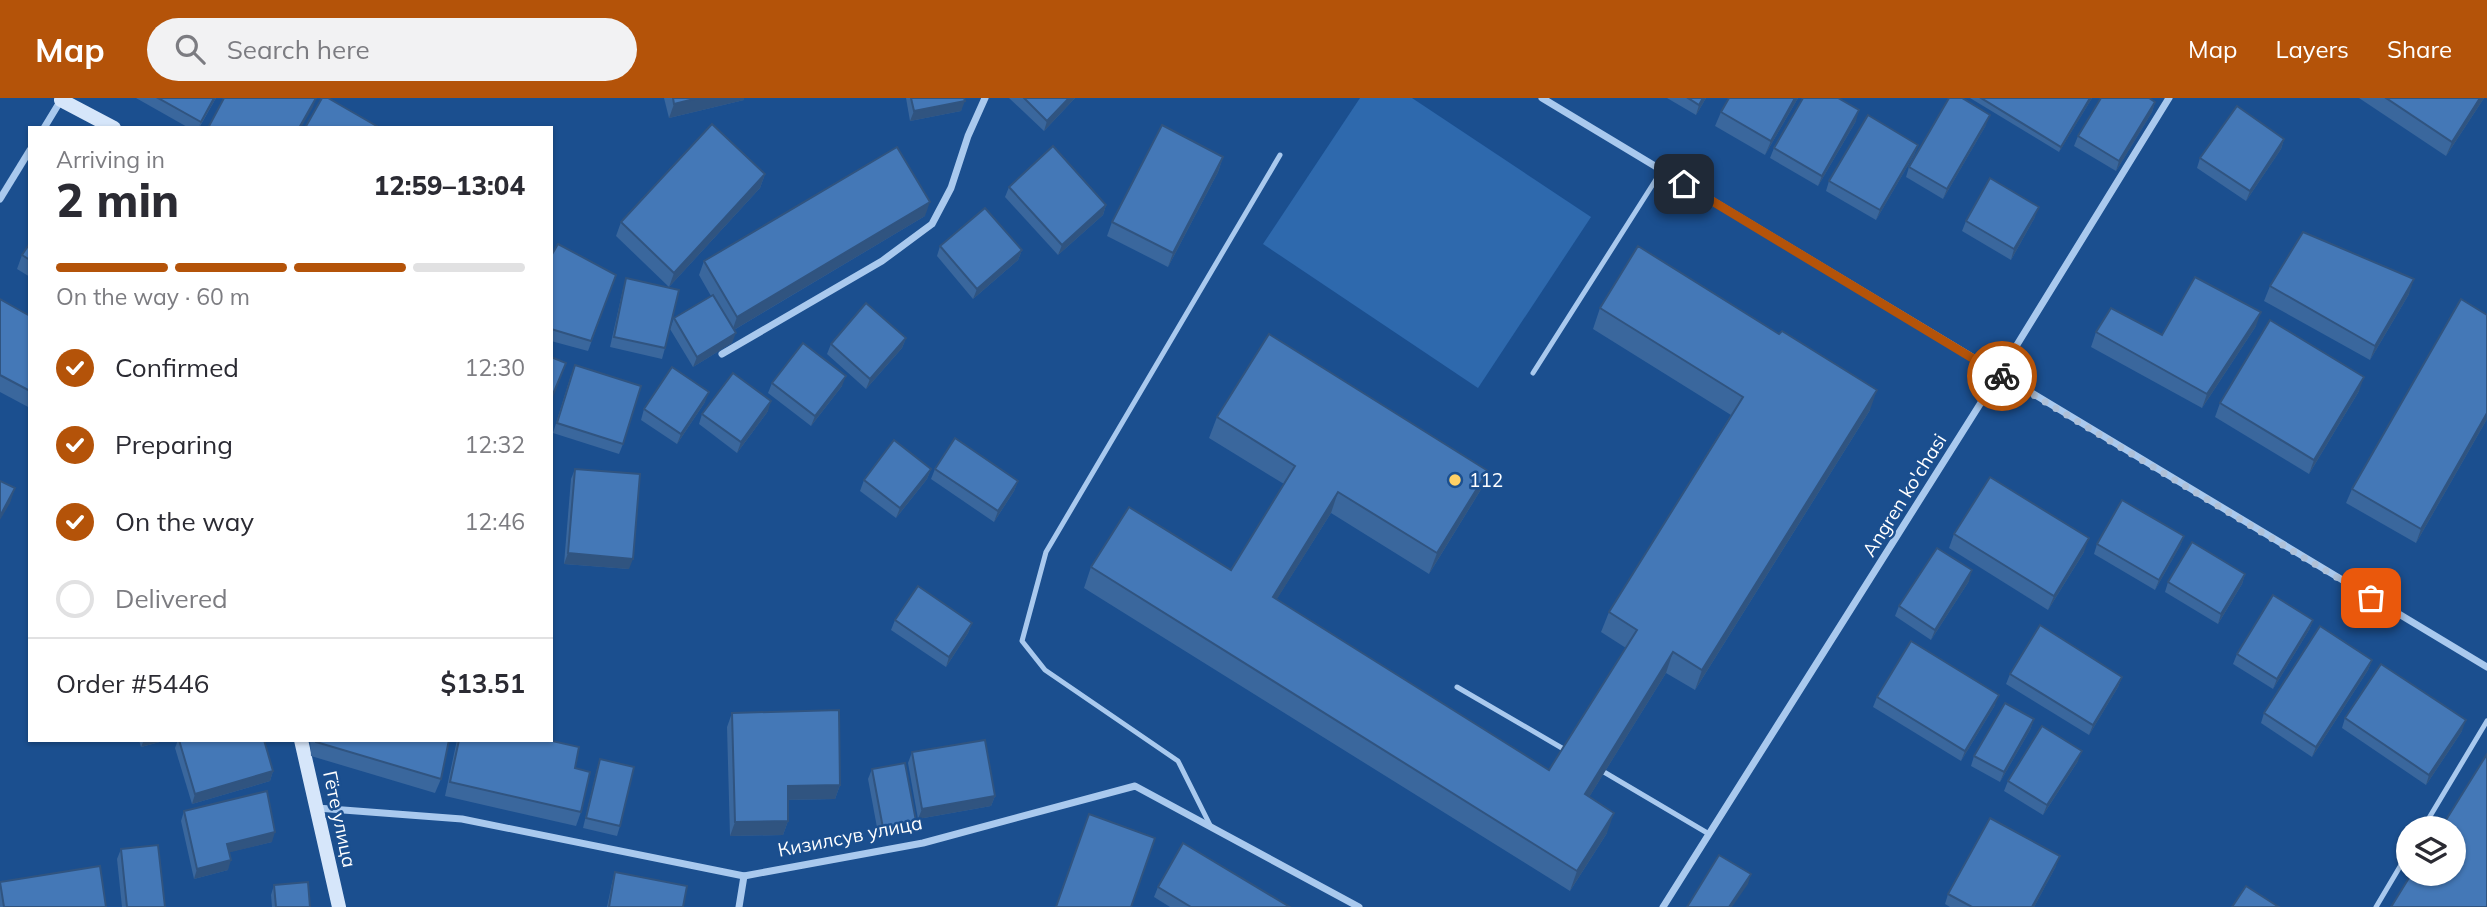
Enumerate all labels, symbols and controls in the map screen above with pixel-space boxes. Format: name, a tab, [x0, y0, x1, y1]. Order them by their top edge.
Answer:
search box	[147, 18, 637, 81]
text: Map	[35, 29, 105, 70]
icon: search	[171, 30, 209, 68]
text: Search here	[227, 33, 370, 66]
text: Map	[2188, 34, 2237, 64]
text: Layers	[2275, 34, 2349, 64]
text: Share	[2387, 34, 2452, 64]
text: Arriving in	[56, 145, 165, 174]
pin	[1654, 154, 1714, 214]
icon: home	[1665, 165, 1703, 203]
text: 12:59–13:04	[374, 169, 525, 202]
text: 2 min	[56, 171, 179, 229]
text: On the way · 60 m	[56, 282, 250, 311]
courier	[1967, 341, 2037, 411]
icon: check	[56, 349, 94, 387]
text: Confirmed	[115, 351, 239, 384]
text: 12:30	[465, 353, 525, 382]
icon: bike	[1983, 357, 2021, 395]
icon: check	[56, 426, 94, 464]
text: Preparing	[115, 428, 233, 461]
street label: Angren ko'chasi	[1857, 429, 1951, 561]
text: 12:32	[465, 430, 525, 459]
place label: 112	[1469, 468, 1503, 492]
marker: 112	[1447, 472, 1463, 488]
icon: check	[56, 503, 94, 541]
text: On the way	[115, 505, 254, 538]
text: 12:46	[465, 507, 525, 536]
pin	[2341, 568, 2401, 628]
icon: bag	[2352, 579, 2390, 617]
text: Delivered	[115, 582, 228, 615]
text: Order #5446	[56, 667, 209, 700]
text: $13.51	[441, 667, 525, 700]
street label: Гёте улица	[318, 768, 362, 870]
street label: Кизилсув улица	[776, 810, 924, 862]
map controls	[2396, 816, 2466, 886]
button: layers	[2396, 816, 2466, 886]

